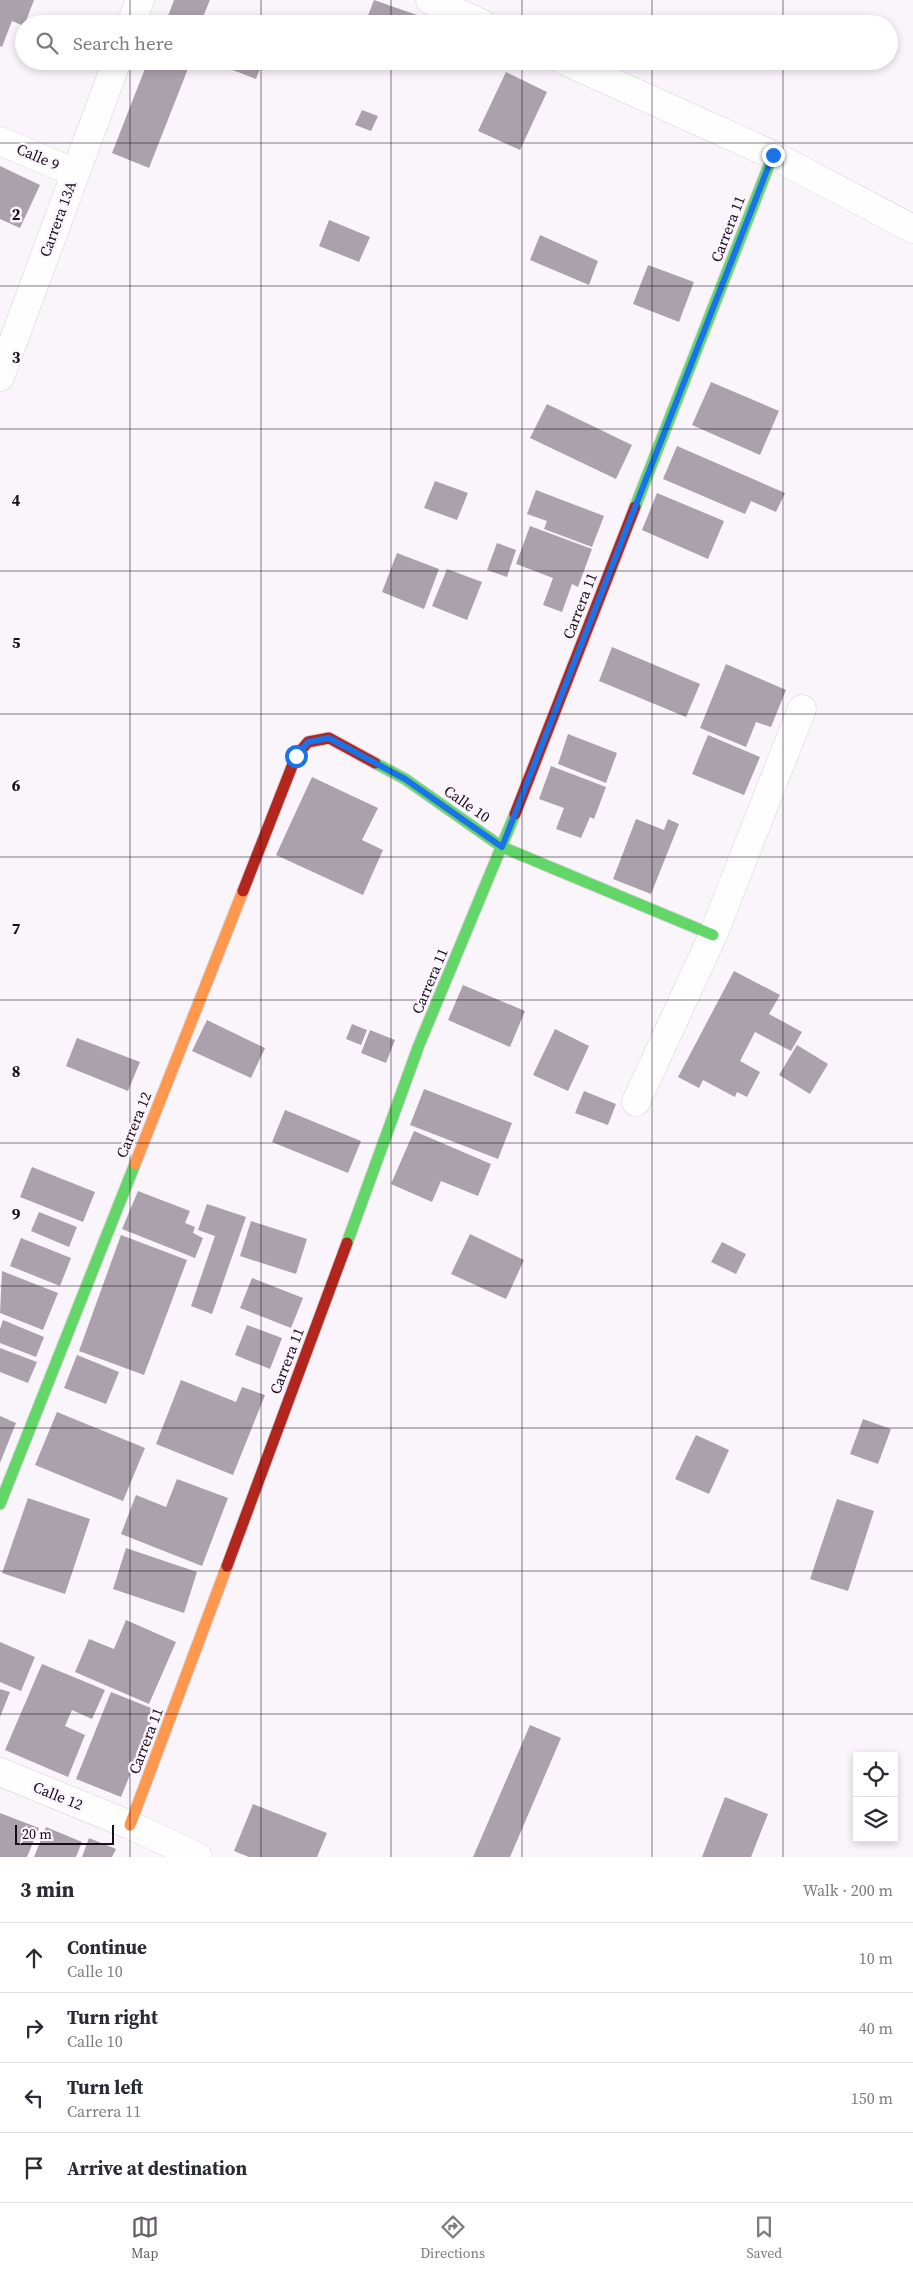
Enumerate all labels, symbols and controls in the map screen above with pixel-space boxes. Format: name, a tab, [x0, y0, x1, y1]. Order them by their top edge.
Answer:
search box	[15, 15, 898, 70]
icon: search	[33, 29, 61, 57]
text: Search here	[73, 30, 173, 56]
street label: Calle 9	[14, 138, 63, 175]
route end	[762, 144, 785, 167]
street label: Carrera 13A	[34, 178, 81, 260]
street label: Carrera 11	[705, 193, 750, 265]
text: 2	[12, 203, 21, 225]
text: 3	[12, 346, 21, 368]
text: 4	[12, 489, 21, 511]
street label: Carrera 11	[557, 570, 602, 642]
text: 5	[12, 631, 21, 653]
route start	[285, 745, 308, 768]
text: 6	[12, 774, 21, 796]
street label: Calle 10	[440, 780, 495, 827]
text: 7	[12, 917, 21, 939]
street label: Carrera 11	[406, 945, 453, 1017]
text: 8	[12, 1060, 20, 1082]
street label: Carrera 12	[111, 1089, 156, 1161]
text: 9	[12, 1203, 21, 1225]
street label: Carrera 11	[264, 1325, 309, 1397]
street label: Carrera 11	[123, 1705, 168, 1777]
map controls	[853, 1752, 898, 1842]
button: locate	[853, 1752, 898, 1797]
street label: Calle 12	[30, 1776, 86, 1815]
button: layers	[853, 1797, 898, 1842]
scale bar	[15, 1822, 114, 1845]
text: 20 m	[22, 1824, 52, 1844]
text: 3 min	[20, 1875, 75, 1904]
text: Walk · 200 m	[803, 1879, 893, 1901]
text: Continue	[67, 1934, 147, 1960]
icon: ahead	[20, 1944, 48, 1972]
text: 10 m	[859, 1947, 893, 1969]
text: Calle 10	[67, 1960, 123, 1982]
text: Turn right	[67, 2004, 158, 2030]
icon: right	[20, 2014, 48, 2042]
text: 40 m	[859, 2017, 893, 2039]
text: Calle 10	[67, 2030, 123, 2052]
text: Turn left	[67, 2074, 143, 2100]
icon: left	[20, 2084, 48, 2112]
text: 150 m	[851, 2087, 893, 2109]
text: Carrera 11	[67, 2100, 141, 2122]
icon: arrive	[20, 2154, 48, 2182]
text: Arrive at destination	[67, 2155, 247, 2181]
tab: Map	[131, 2213, 159, 2263]
tab: Directions	[420, 2213, 485, 2263]
tab: Saved	[746, 2213, 782, 2263]

